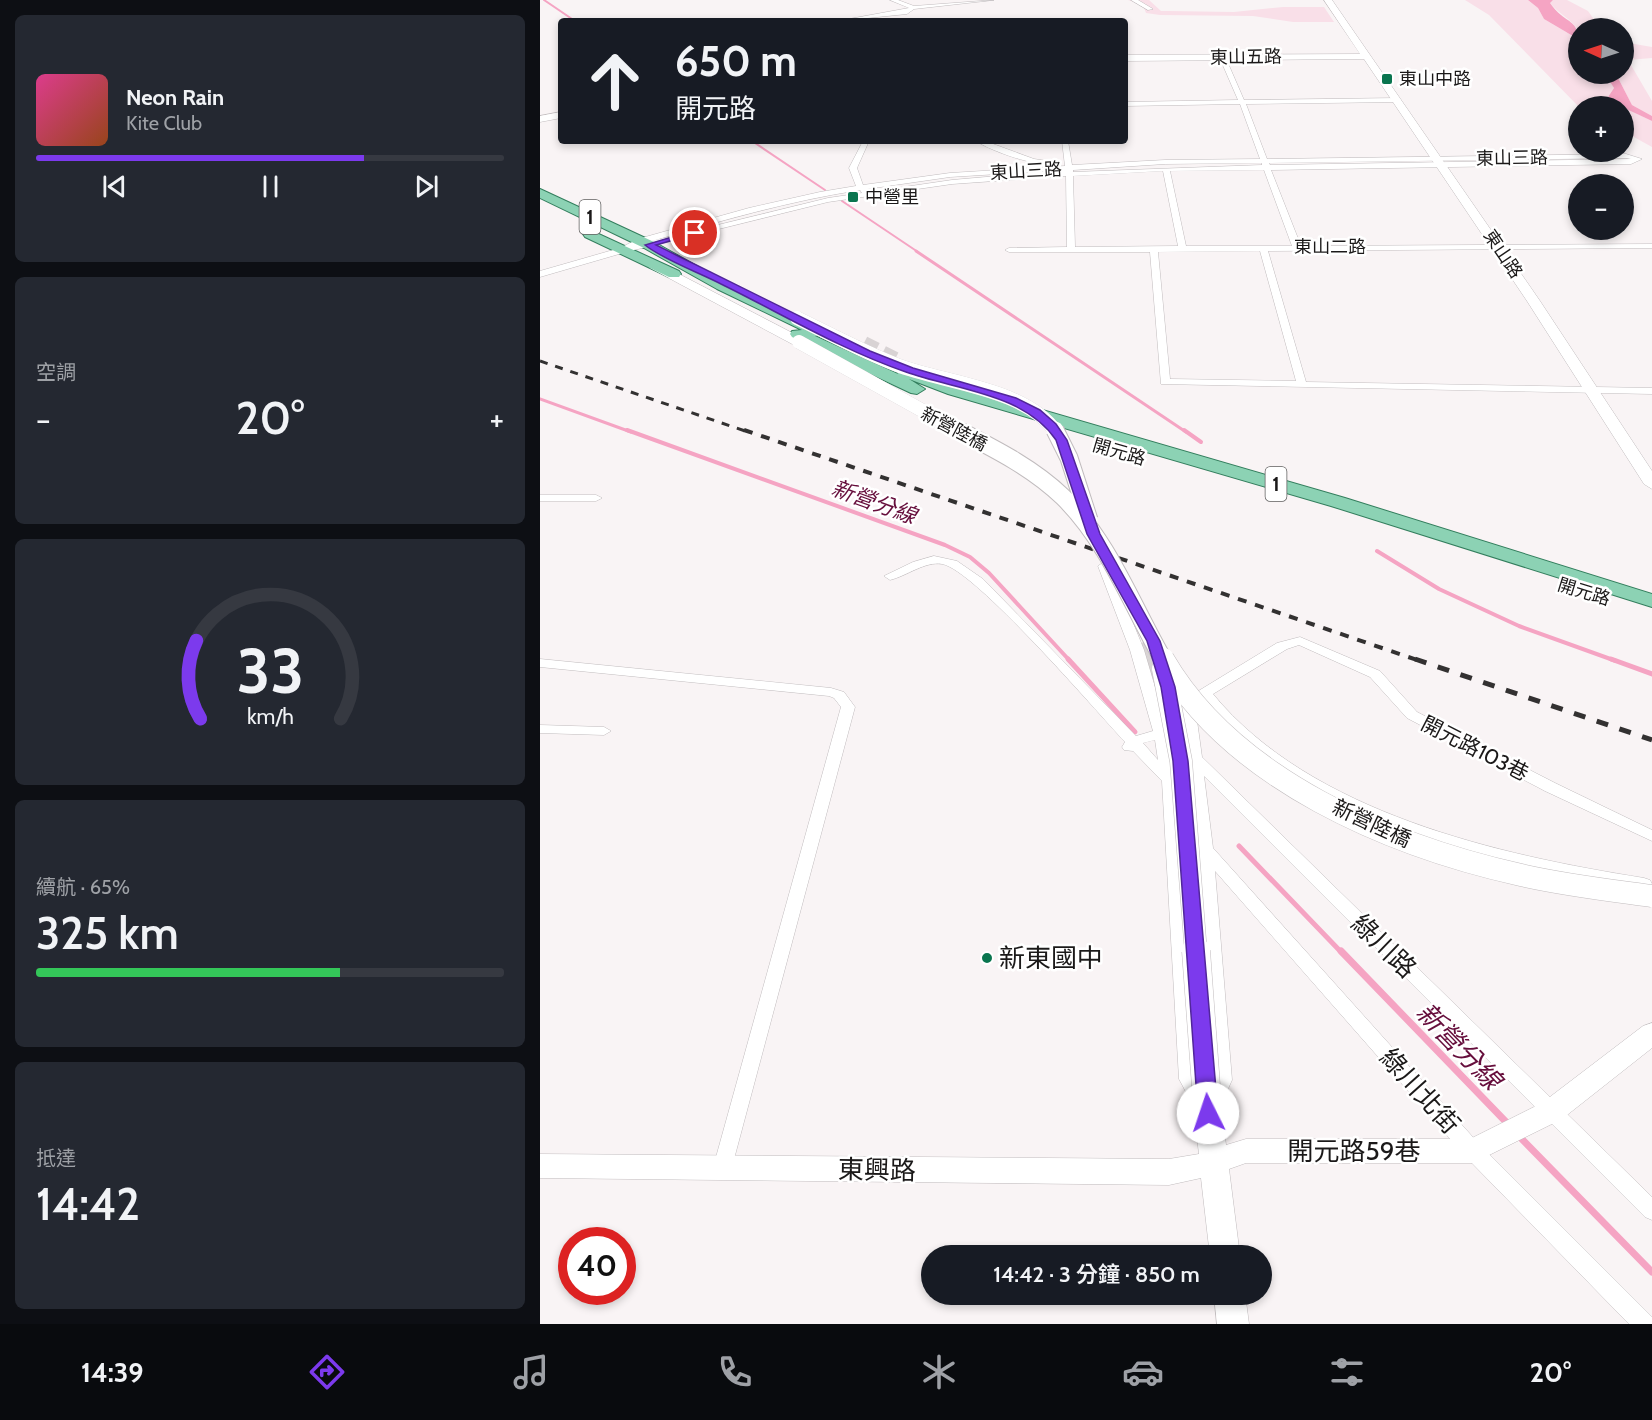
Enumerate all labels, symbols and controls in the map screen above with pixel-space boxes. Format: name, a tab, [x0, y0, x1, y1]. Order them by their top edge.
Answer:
north arrow	[1568, 18, 1634, 84]
map controls	[1568, 18, 1634, 240]
text: 650 m	[675, 35, 797, 87]
icon: ahead	[576, 42, 654, 120]
street label: 東山五路	[1210, 45, 1282, 69]
place label: 東山中路	[1399, 68, 1471, 90]
marker: 東山中路	[1380, 72, 1394, 86]
text: Neon Rain	[126, 84, 224, 111]
text: 開元路	[675, 92, 756, 125]
button: +	[1568, 96, 1634, 162]
text: Kite Club	[126, 111, 202, 135]
street label: 東山三路	[1476, 146, 1548, 170]
street label: 東山三路	[989, 158, 1063, 184]
icon: previous	[98, 170, 131, 203]
icon: pause	[254, 170, 287, 203]
icon: next	[410, 170, 443, 203]
button: −	[1568, 174, 1634, 240]
place label: 中營里	[865, 186, 919, 208]
marker: 中營里	[846, 190, 860, 204]
road number: 1	[580, 200, 600, 234]
pin	[669, 207, 720, 258]
icon: arrive	[678, 216, 711, 249]
street label: 東山路	[1479, 225, 1527, 283]
street label: 東山二路	[1294, 236, 1366, 258]
text: 空調	[36, 360, 76, 384]
text: 20°	[236, 391, 304, 445]
text: −	[36, 399, 51, 439]
text: +	[489, 399, 504, 439]
street label: 新營陸橋	[917, 402, 991, 456]
street label: 開元路	[1090, 434, 1148, 470]
road number: 1	[1266, 467, 1286, 501]
water label: 新營分線	[828, 474, 923, 531]
street label: 開元路	[1555, 574, 1613, 610]
text: 33	[236, 633, 304, 709]
text: km/h	[247, 703, 293, 729]
street label: 開元路103巷	[1417, 710, 1533, 786]
street label: 新營陸橋	[1329, 794, 1415, 852]
text: 續航 · 65%	[36, 875, 130, 899]
text: 325 km	[36, 906, 179, 960]
street label: 綠川路	[1345, 907, 1423, 985]
place label: 新東國中	[999, 942, 1103, 974]
marker: 新東國中	[980, 951, 994, 965]
water label: 新營分線	[1410, 996, 1510, 1098]
street label: 綠川北街	[1373, 1042, 1467, 1140]
position arrow	[1176, 1081, 1240, 1145]
street label: 開元路59巷	[1288, 1135, 1420, 1167]
text: 抵達	[36, 1146, 76, 1170]
street label: 東興路	[838, 1153, 916, 1187]
text: 14:42	[36, 1177, 140, 1231]
speed limit sign: 40	[558, 1227, 636, 1305]
text: 14:42 · 3 分鐘 · 850 m	[993, 1261, 1200, 1288]
icon: directions	[306, 1351, 348, 1393]
icon: music	[510, 1351, 552, 1393]
icon: phone	[714, 1351, 756, 1393]
icon: climate	[918, 1351, 960, 1393]
icon: car	[1122, 1351, 1164, 1393]
icon: filters	[1326, 1351, 1368, 1393]
text: 14:39	[81, 1356, 143, 1389]
text: 20°	[1530, 1356, 1571, 1389]

